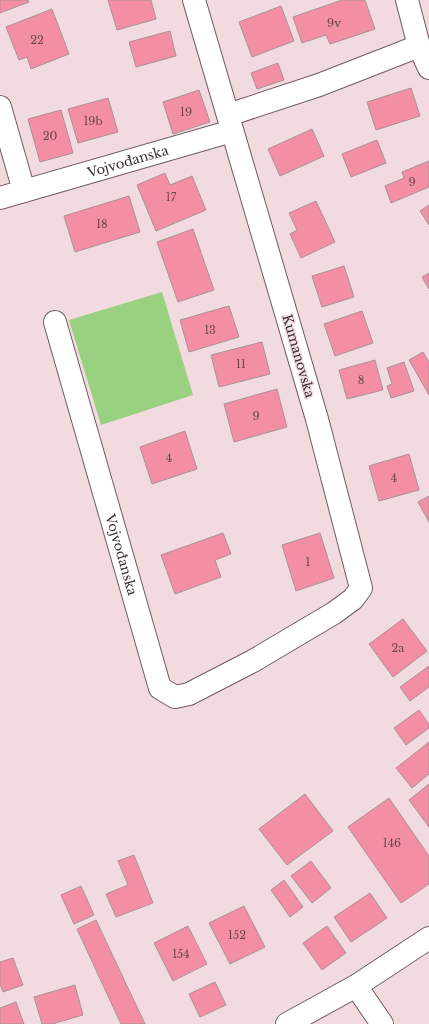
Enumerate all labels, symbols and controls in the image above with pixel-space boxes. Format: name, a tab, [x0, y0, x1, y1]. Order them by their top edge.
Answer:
house number: 9v	[327, 16, 341, 30]
house number: 22	[30, 33, 44, 47]
house number: 19	[180, 105, 192, 119]
house number: 19b	[83, 114, 103, 128]
house number: 20	[43, 129, 57, 143]
street label: Vojvođanska	[84, 142, 171, 182]
house number: 9	[408, 175, 416, 189]
house number: 17	[166, 190, 177, 204]
house number: 18	[96, 217, 108, 231]
street label: Kumanovska	[279, 312, 319, 401]
house number: 13	[204, 323, 216, 337]
house number: 11	[236, 357, 246, 371]
house number: 8	[358, 373, 364, 387]
house number: 9	[252, 409, 260, 423]
house number: 4	[166, 451, 172, 465]
house number: 4	[391, 471, 397, 485]
street label: Vojvođanska	[101, 511, 141, 598]
house number: 1	[306, 555, 311, 569]
house number: 2a	[392, 641, 405, 655]
house number: 146	[383, 836, 401, 850]
house number: 152	[228, 928, 246, 942]
house number: 154	[172, 947, 190, 961]

